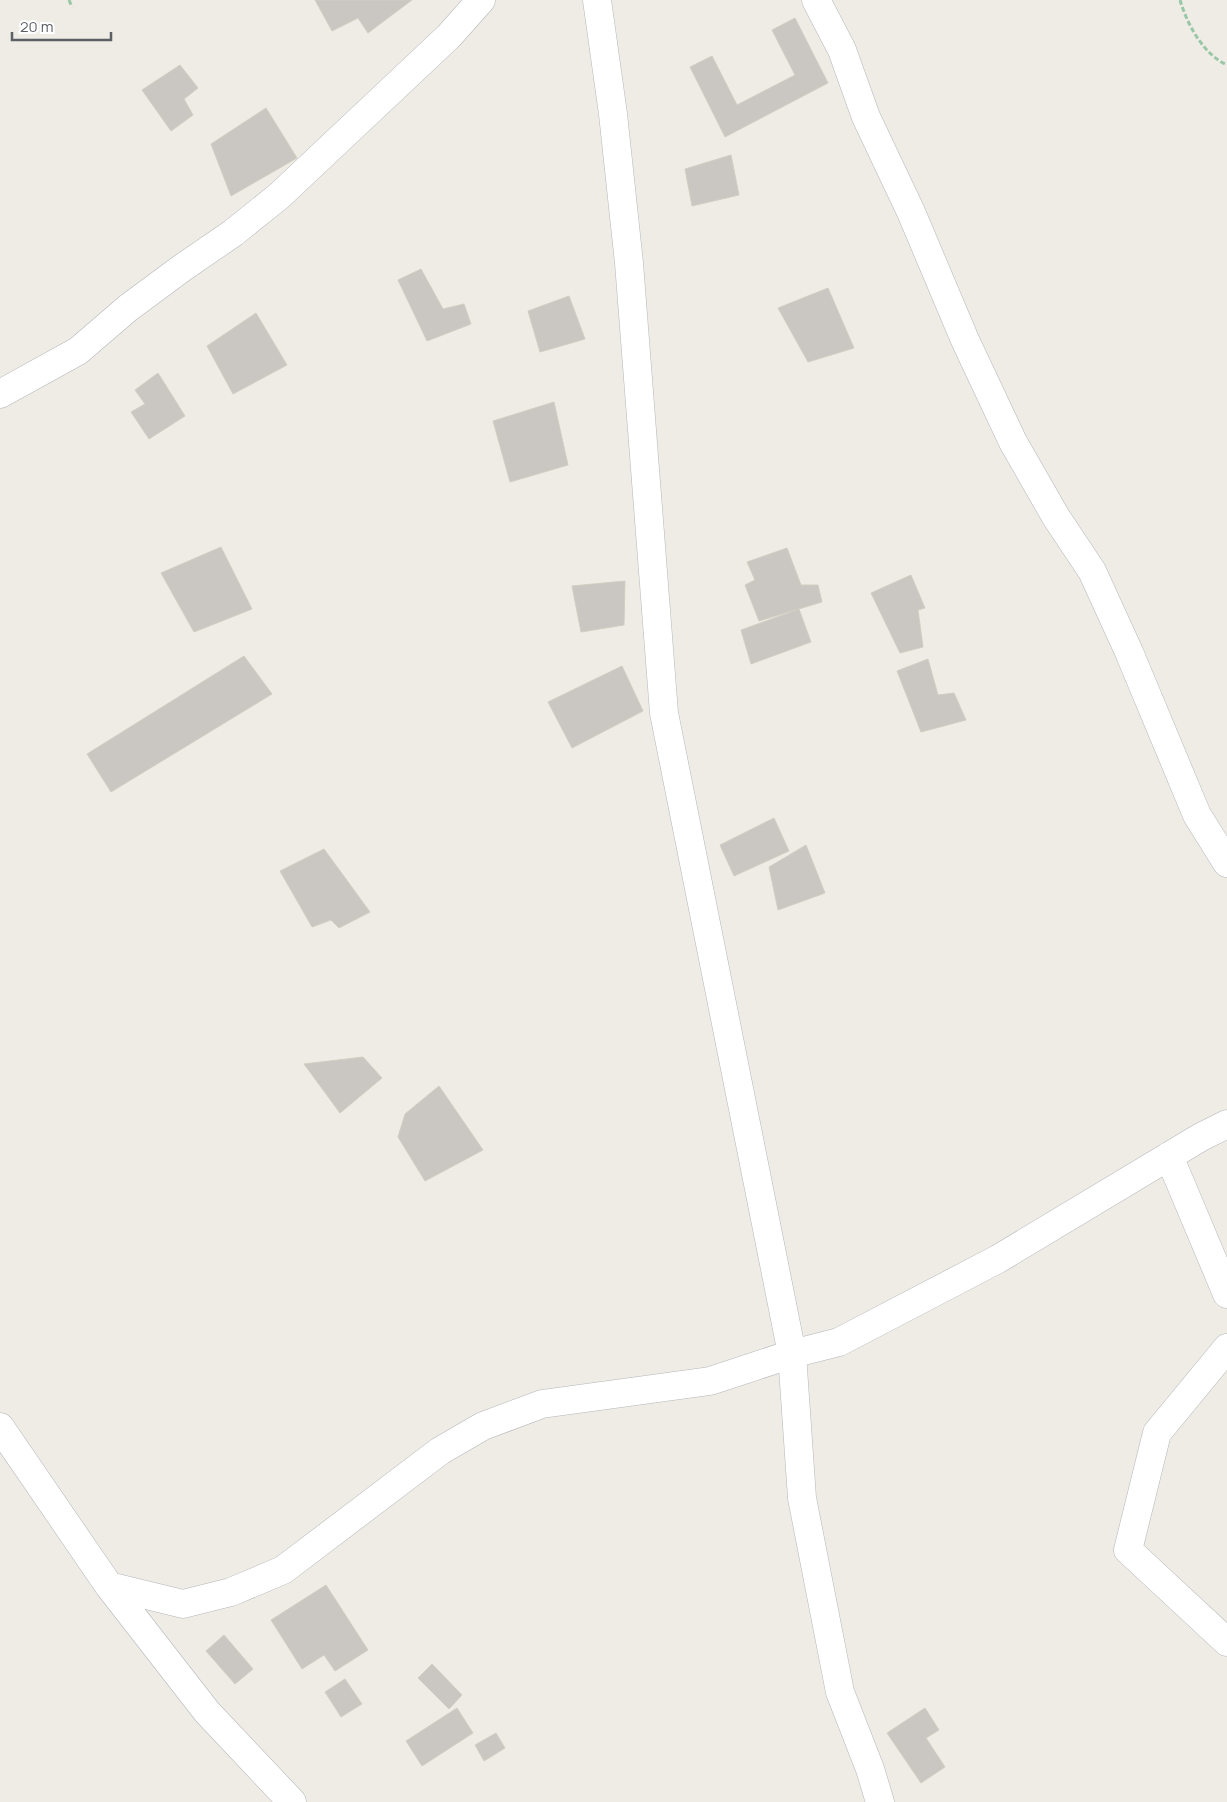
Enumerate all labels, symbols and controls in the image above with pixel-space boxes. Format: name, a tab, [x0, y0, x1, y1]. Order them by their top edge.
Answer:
scale bar	[12, 10, 111, 42]
text: 20 m	[20, 16, 53, 37]

